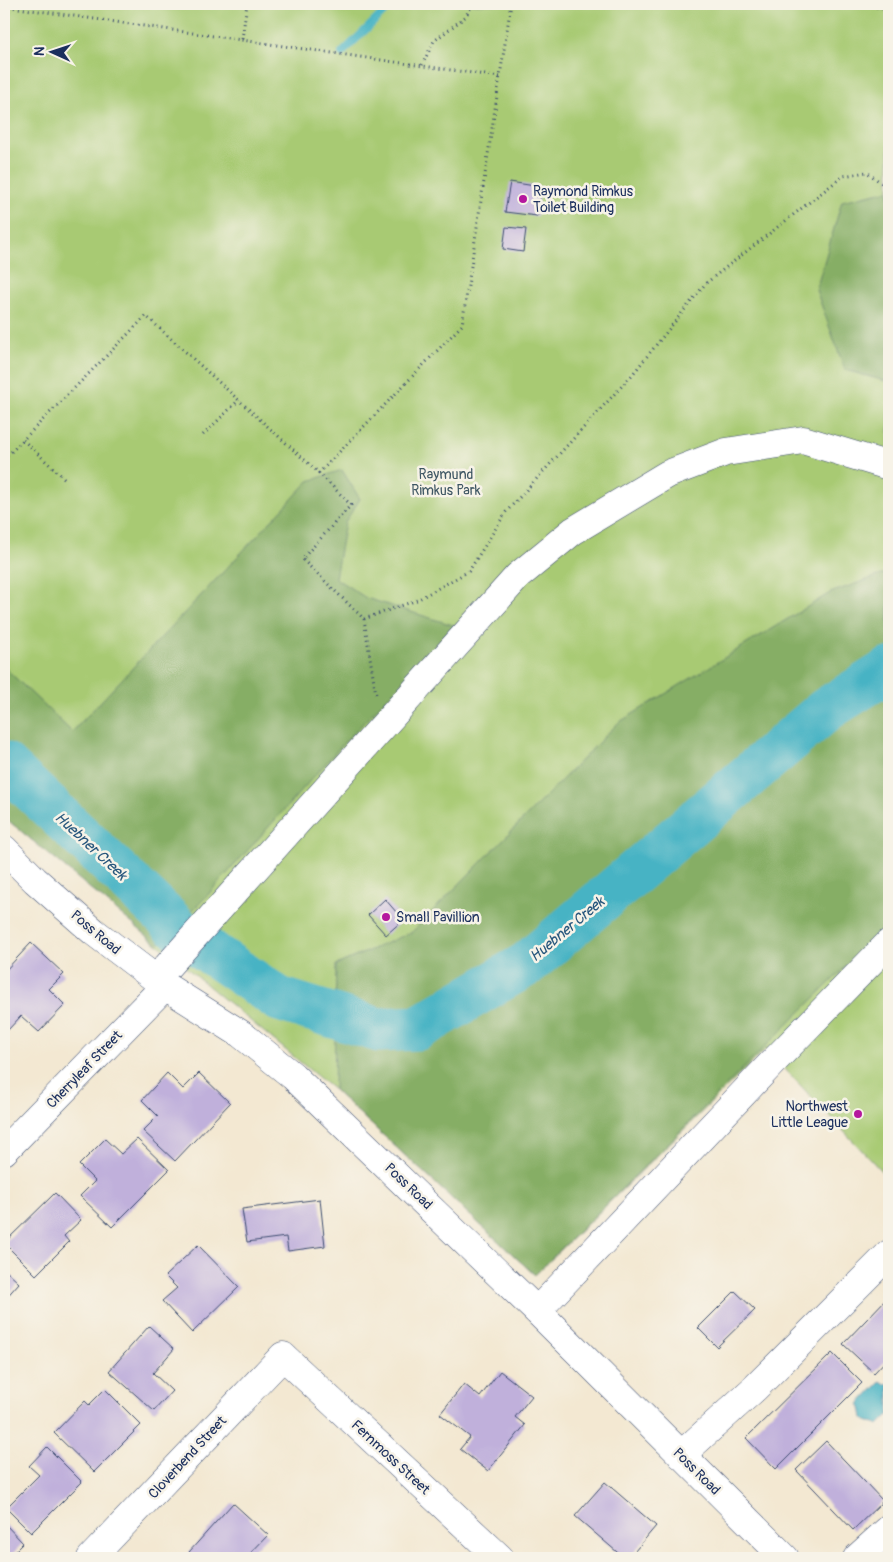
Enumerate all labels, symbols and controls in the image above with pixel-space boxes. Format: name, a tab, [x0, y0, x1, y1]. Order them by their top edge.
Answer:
north arrow	[28, 28, 78, 78]
text: N	[31, 46, 48, 57]
place label: Raymond Rimkus Toilet Building	[533, 183, 634, 216]
marker: Raymond Rimkus Toilet Building	[517, 193, 529, 205]
park label: Raymund Rimkus Park	[411, 466, 481, 499]
water label: Huebner Creek	[51, 808, 132, 886]
water label: Huebner Creek	[526, 892, 610, 966]
street label: Poss Road	[67, 907, 124, 958]
place label: Small Pavillion	[396, 909, 480, 926]
marker: Small Pavillion	[380, 911, 392, 923]
street label: Cherryleaf Street	[43, 1027, 126, 1112]
place label: Northwest Little League	[771, 1098, 848, 1131]
marker: Northwest Little League	[852, 1108, 864, 1120]
street label: Poss Road	[381, 1159, 436, 1213]
street label: Cloverbend Street	[145, 1412, 230, 1502]
street label: Fernmoss Street	[348, 1417, 434, 1498]
street label: Poss Road	[669, 1444, 724, 1499]

